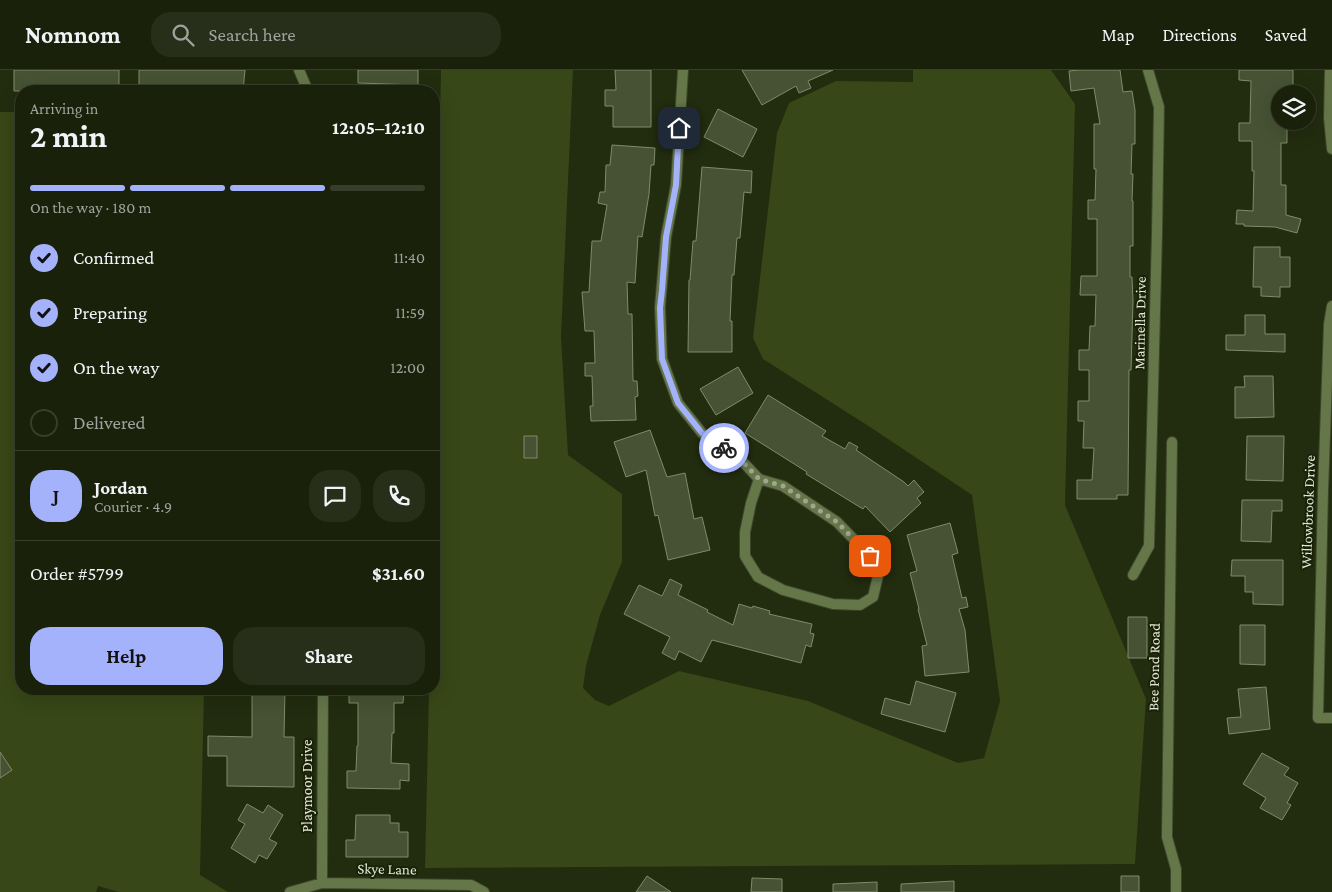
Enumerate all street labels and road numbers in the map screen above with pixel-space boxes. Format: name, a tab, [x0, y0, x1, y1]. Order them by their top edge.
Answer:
street label: Marinella Drive	[1131, 276, 1149, 370]
street label: Willowbrook Drive	[1298, 454, 1318, 569]
street label: Bee Pond Road	[1145, 623, 1163, 711]
street label: Playmoor Drive	[299, 739, 316, 833]
street label: Skye Lane	[357, 860, 417, 879]

